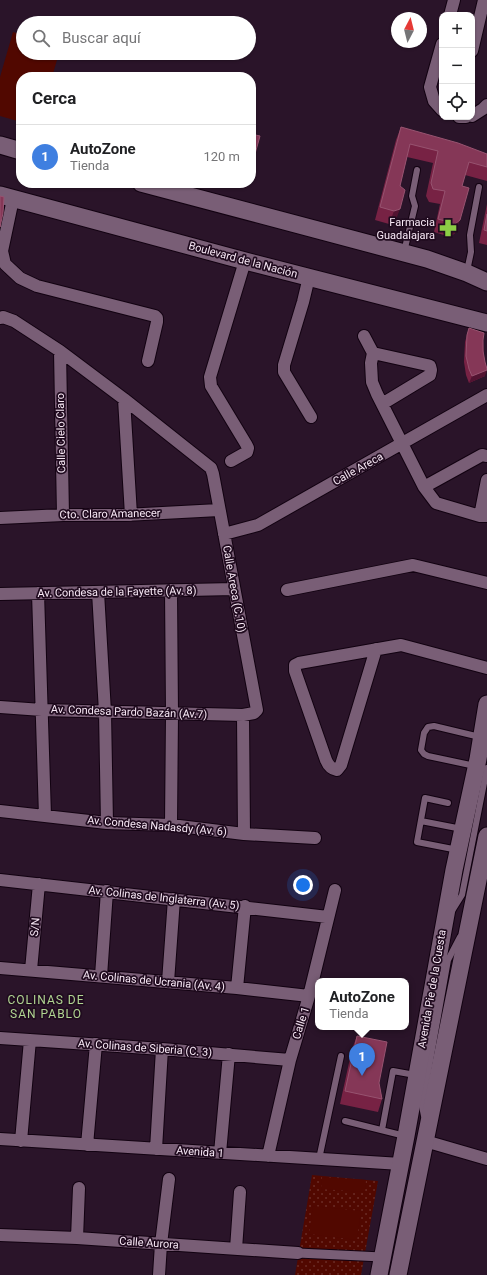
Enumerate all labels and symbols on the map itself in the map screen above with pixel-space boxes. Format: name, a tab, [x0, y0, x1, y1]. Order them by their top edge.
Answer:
north arrow	[391, 12, 427, 48]
place label: Farmacia Guadalajara	[377, 216, 435, 242]
pharmacy icon: Farmacia Guadalajara	[438, 218, 458, 238]
street label: Boulevard de la Nación	[187, 239, 299, 281]
street label: Calle Cielo Claro	[54, 393, 68, 473]
street label: Calle Areca	[331, 450, 385, 488]
street label: Cto. Claro Amanecer	[59, 507, 161, 521]
street label: Calle Areca (C.10)	[220, 544, 248, 634]
street label: Av. Condesa de la Fayette (Av. 8)	[37, 584, 197, 600]
street label: Av. Condesa Pardo Bazán (Av.7)	[51, 703, 208, 721]
street label: Av. Condesa Nadasdy (Av. 6)	[87, 813, 228, 839]
your location	[293, 875, 313, 895]
street label: Av. Colinas de Inglaterra (Av. 5)	[88, 884, 240, 912]
street label: S/N	[28, 917, 42, 937]
street label: Avenida Pie de la Cuesta	[415, 929, 449, 1049]
street label: Av. Colinas de Ucrania (Av. 4)	[83, 968, 226, 994]
district label: COLINAS DE SAN PABLO	[7, 993, 85, 1021]
street label: Calle 1	[290, 1005, 312, 1041]
street label: Av. Colinas de Siberia (C. 3)	[78, 1037, 213, 1059]
pin: 1	[349, 1043, 375, 1076]
street label: Avenida 1	[176, 1144, 224, 1160]
street label: Calle Aurora	[119, 1234, 179, 1252]

